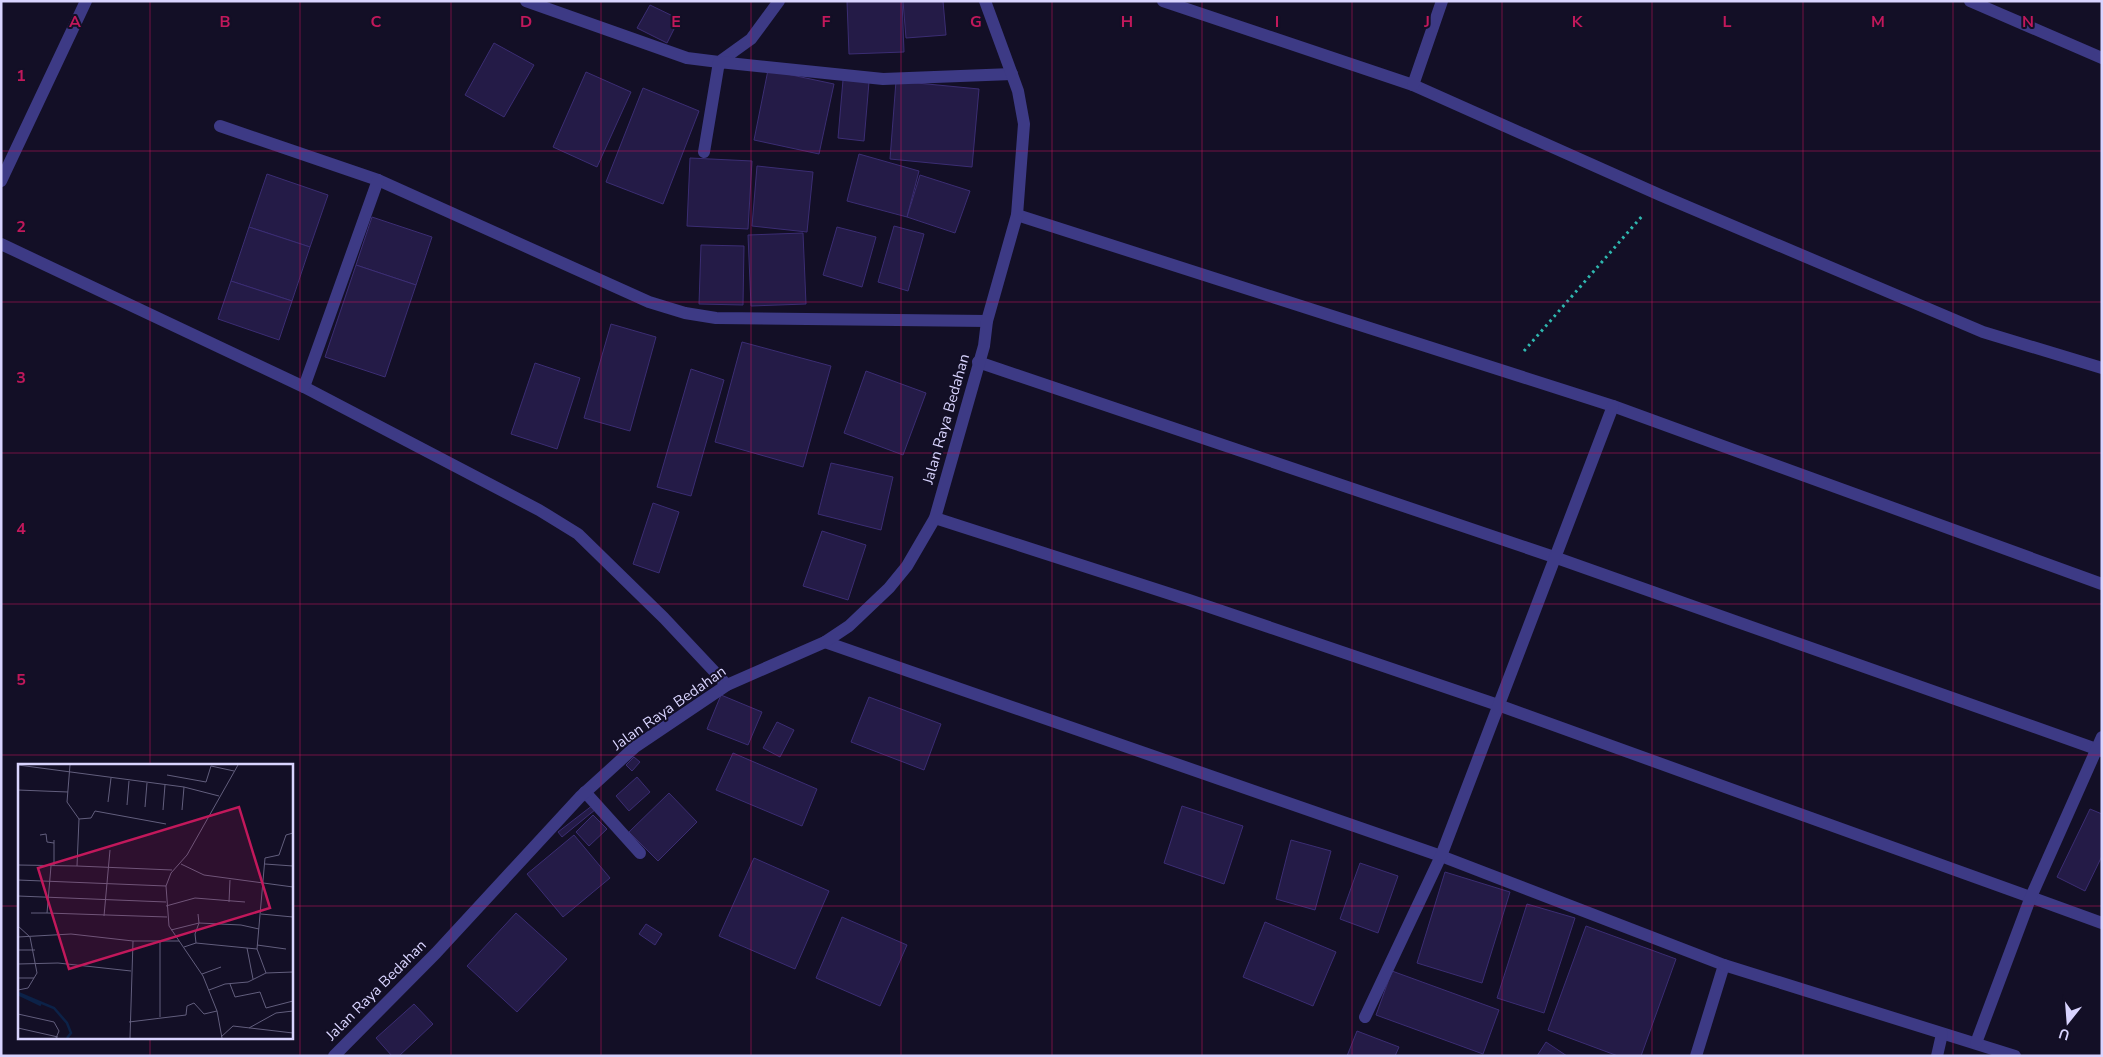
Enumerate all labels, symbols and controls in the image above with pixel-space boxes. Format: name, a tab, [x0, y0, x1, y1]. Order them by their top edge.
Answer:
text: A	[69, 11, 81, 33]
text: B	[219, 11, 231, 33]
text: C	[371, 11, 382, 33]
text: D	[520, 11, 532, 33]
text: E	[671, 11, 681, 33]
text: F	[822, 11, 831, 33]
text: G	[970, 11, 982, 33]
text: H	[1121, 11, 1133, 33]
text: I	[1275, 11, 1279, 33]
text: J	[1423, 11, 1430, 33]
text: K	[1572, 11, 1584, 33]
text: L	[1723, 11, 1732, 33]
text: M	[1871, 11, 1885, 33]
text: N	[2022, 11, 2034, 33]
text: 1	[16, 65, 26, 87]
text: 2	[16, 216, 26, 238]
street label: Jalan Raya Bedahan	[918, 352, 974, 487]
text: 3	[16, 367, 26, 389]
text: 4	[16, 518, 26, 540]
street label: Jalan Raya Bedahan	[607, 661, 730, 755]
text: 5	[16, 669, 26, 691]
inset map	[18, 764, 292, 1040]
street label: Jalan Raya Bedahan	[321, 935, 431, 1045]
north arrow	[2043, 997, 2093, 1047]
text: U	[2057, 1023, 2072, 1045]

